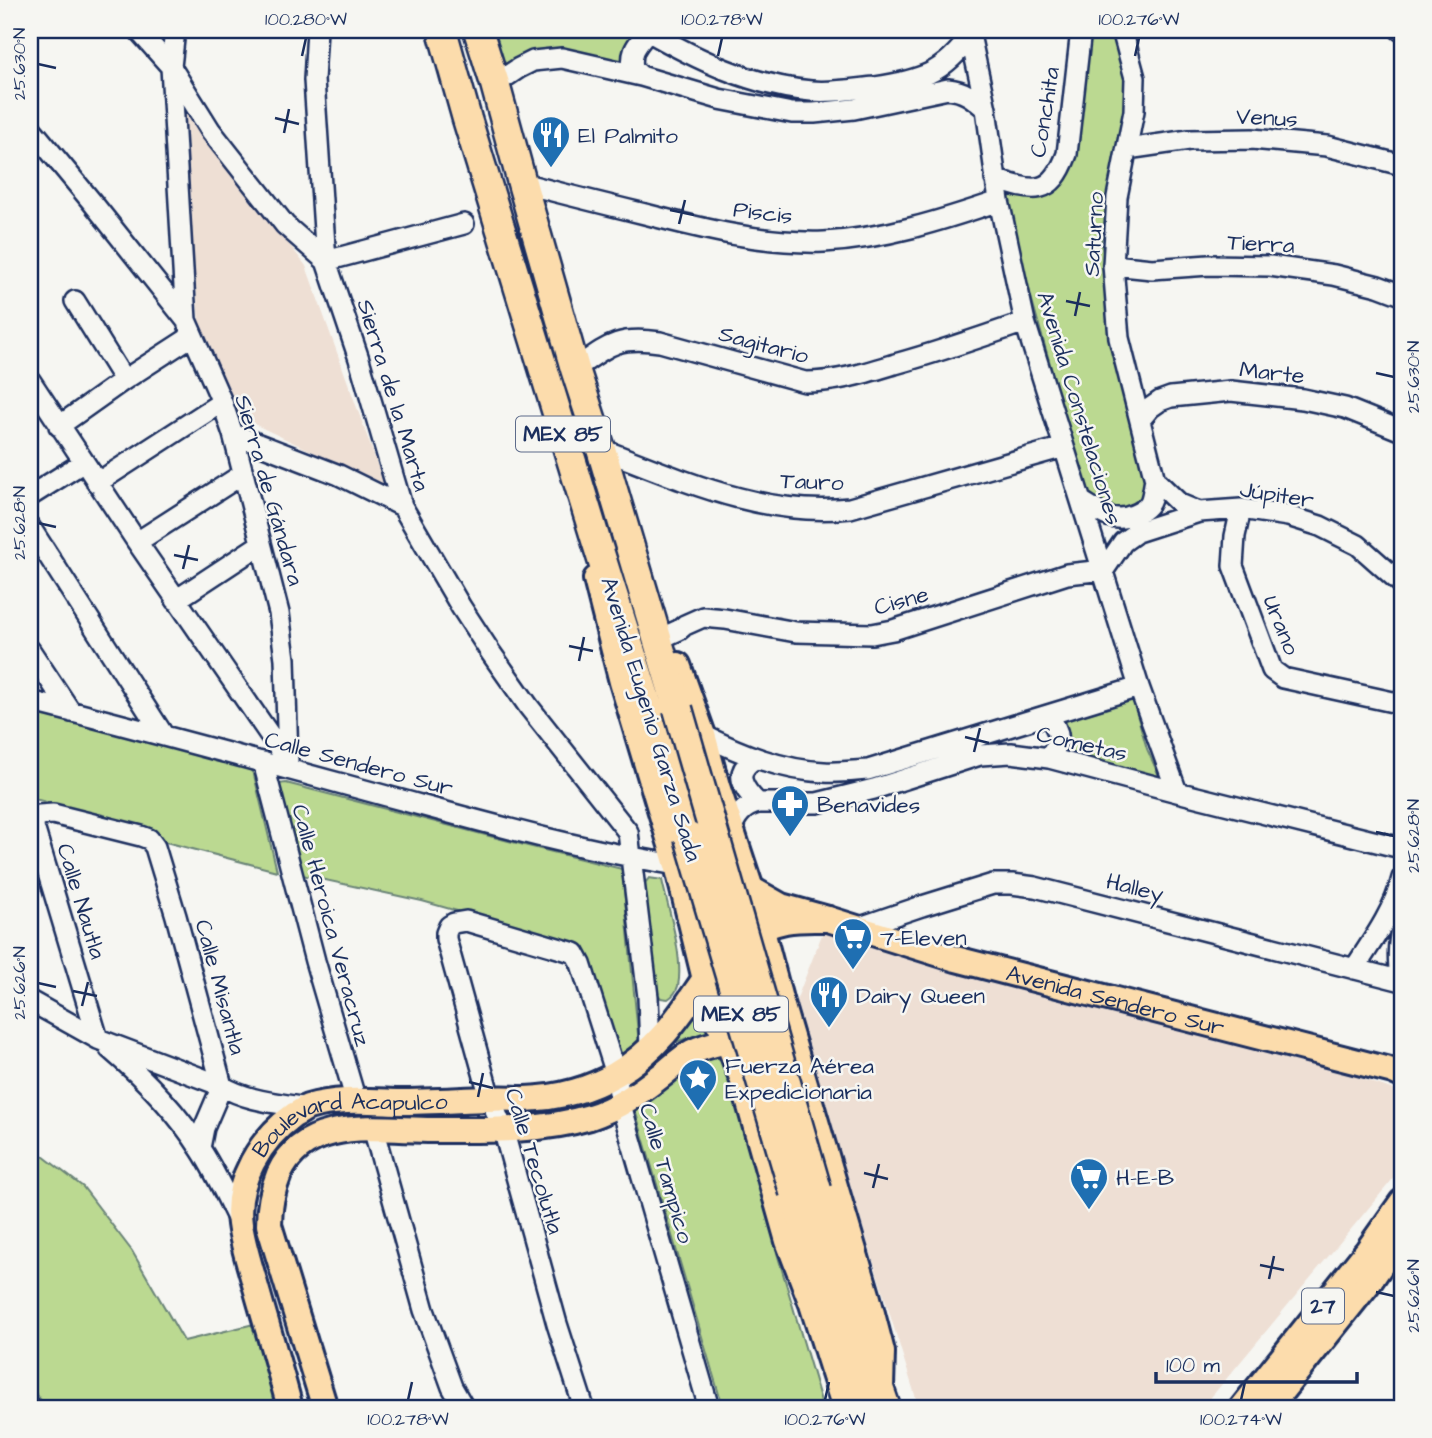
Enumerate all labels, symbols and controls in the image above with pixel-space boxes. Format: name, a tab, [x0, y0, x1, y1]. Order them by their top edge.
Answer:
text: 100.280°W	[265, 7, 347, 32]
text: 100.278°W	[681, 7, 763, 32]
text: 100.276°W	[1098, 7, 1180, 32]
text: 25.630°N	[7, 28, 32, 100]
street label: Conchita	[1022, 64, 1068, 160]
street label: Venus	[1235, 100, 1299, 136]
restaurant icon: El Palmito	[530, 114, 572, 169]
place label: El Palmito	[578, 120, 678, 152]
street label: Saturno	[1076, 191, 1112, 277]
street label: Piscis	[732, 193, 794, 232]
street label: Tierra	[1226, 226, 1296, 262]
street label: Avenida Constelaciones	[1028, 288, 1130, 529]
street label: Sierra de la Marta	[349, 295, 438, 496]
street label: Sagitario	[715, 318, 812, 373]
text: 25.630°N	[1401, 341, 1426, 413]
street label: Marte	[1238, 354, 1306, 392]
street label: Sierra de Gándara	[226, 391, 312, 590]
road number: MEX 85	[516, 416, 610, 452]
street label: Tauro	[780, 465, 844, 499]
street label: Júpiter	[1238, 473, 1316, 517]
text: 25.628°N	[7, 486, 32, 560]
street label: Avenida Eugenio Garza Sada	[591, 573, 710, 866]
street label: Cisne	[870, 578, 932, 624]
street label: Urano	[1255, 591, 1307, 660]
street label: Cometas	[1033, 718, 1130, 770]
street label: Calle Sendero Sur	[261, 723, 457, 805]
pharmacy icon: Benavides	[769, 783, 811, 838]
place label: Benavides	[817, 789, 920, 821]
text: 25.628°N	[1401, 799, 1426, 873]
street label: Calle Heroica Veracruz	[283, 801, 379, 1050]
street label: Calle Nautla	[48, 840, 114, 963]
street label: Halley	[1103, 865, 1167, 912]
street label: Calle Misantla	[187, 916, 254, 1059]
supermarket icon: 7-Eleven	[832, 916, 874, 971]
place label: 7-Eleven	[880, 922, 967, 954]
text: 25.626°N	[7, 946, 32, 1020]
street label: Avenida Sendero Sur	[1003, 958, 1228, 1044]
restaurant icon: Dairy Queen	[808, 974, 850, 1029]
place label: Dairy Queen	[856, 980, 985, 1013]
road number: MEX 85	[694, 996, 788, 1032]
place label: Fuerza Aérea Expedicionaria	[725, 1050, 874, 1108]
place icon: Fuerza Aérea Expedicionaria	[677, 1057, 719, 1112]
street label: Calle Tecolutla	[497, 1084, 572, 1238]
street label: Boulevard Acapulco	[244, 1086, 448, 1164]
street label: Calle Tampico	[631, 1099, 701, 1247]
supermarket icon: H-E-B	[1068, 1156, 1110, 1211]
place label: H-E-B	[1116, 1162, 1174, 1194]
text: 25.626°N	[1401, 1259, 1426, 1333]
road number: 27	[1302, 1288, 1344, 1324]
scale bar	[1156, 1340, 1357, 1384]
text: 100 m	[1166, 1351, 1221, 1380]
text: 100.278°W	[367, 1407, 449, 1432]
text: 100.276°W	[784, 1407, 866, 1432]
text: 100.274°W	[1200, 1407, 1282, 1432]

